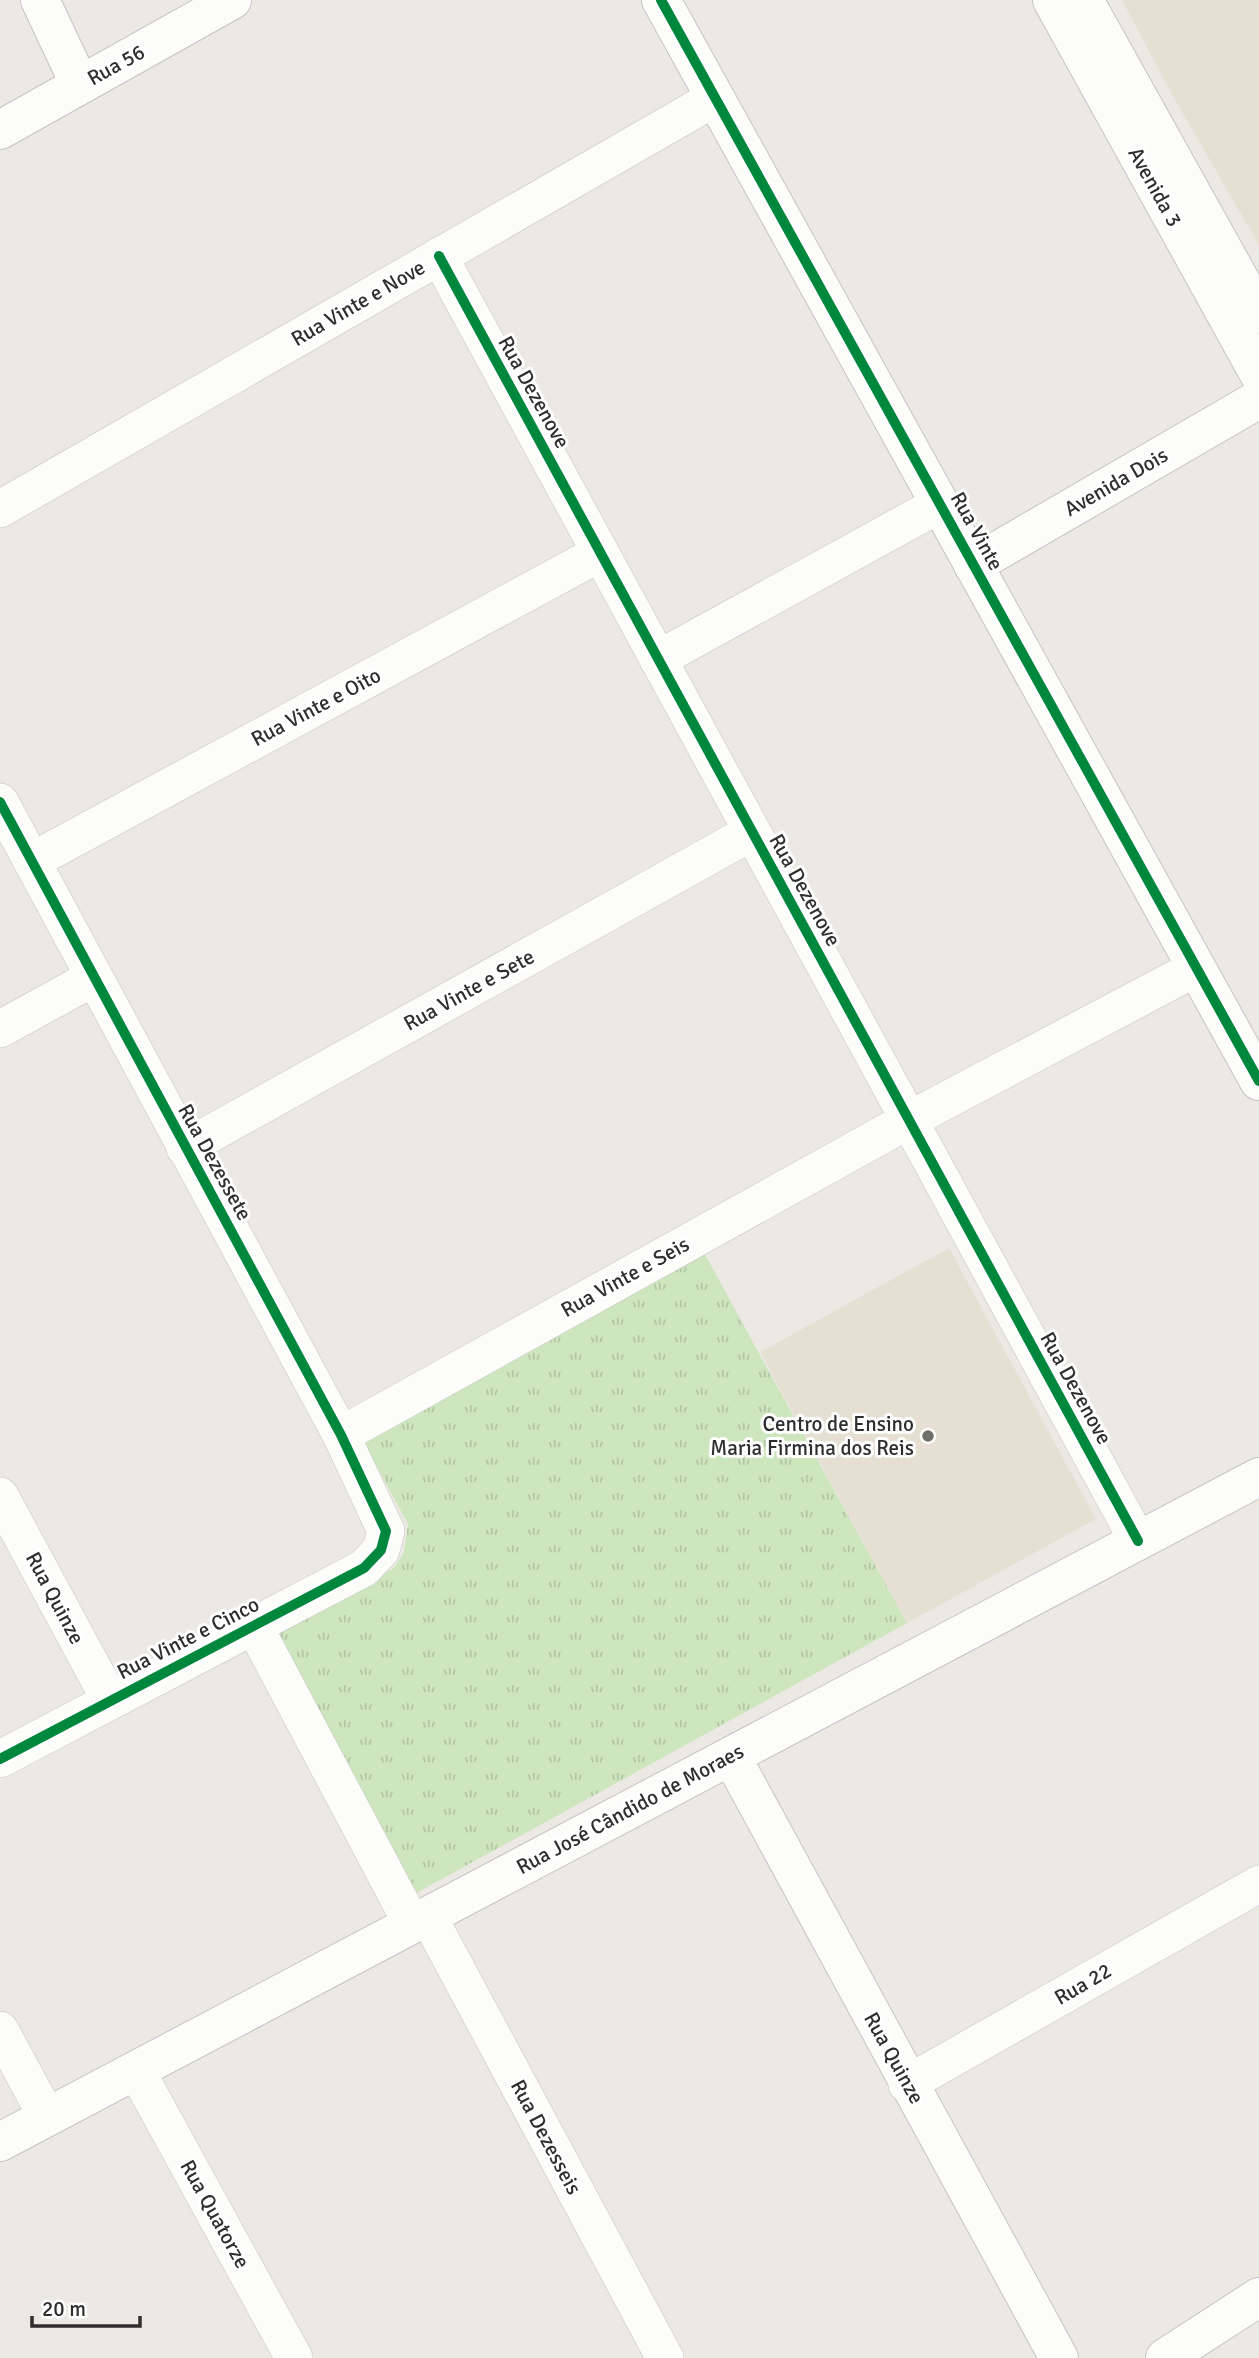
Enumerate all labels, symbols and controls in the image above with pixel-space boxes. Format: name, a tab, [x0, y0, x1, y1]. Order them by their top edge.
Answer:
street label: Rua 56	[83, 39, 149, 91]
street label: Avenida 3	[1122, 143, 1188, 231]
street label: Rua Vinte e Nove	[286, 254, 430, 352]
street label: Rua Dezenove	[492, 331, 576, 453]
street label: Avenida Dois	[1060, 442, 1172, 522]
street label: Rua Vinte	[945, 487, 1009, 575]
street label: Rua Vinte e Oito	[247, 662, 385, 752]
street label: Rua Dezenove	[763, 829, 847, 951]
street label: Rua Vinte e Sete	[399, 943, 539, 1037]
street label: Rua Dezessete	[172, 1099, 258, 1225]
street label: Rua Vinte e Seis	[556, 1231, 694, 1323]
street label: Rua Dezenove	[1034, 1327, 1118, 1449]
place label: Centro de Ensino Maria Firmina dos Reis	[710, 1411, 914, 1461]
marker: Centro de Ensino Maria Firmina dos Reis	[920, 1428, 936, 1444]
street label: Rua Quinze	[20, 1547, 90, 1649]
street label: Rua Vinte e Cinco	[113, 1591, 263, 1685]
street label: Rua José Cândido de Moraes	[512, 1738, 748, 1880]
street label: Rua 22	[1050, 1957, 1116, 2011]
street label: Rua Quinze	[858, 2008, 930, 2108]
street label: Rua Dezesseis	[505, 2075, 587, 2199]
street label: Rua Quatorze	[175, 2155, 255, 2273]
scale bar	[32, 2284, 140, 2328]
text: 20 m	[42, 2296, 86, 2322]

